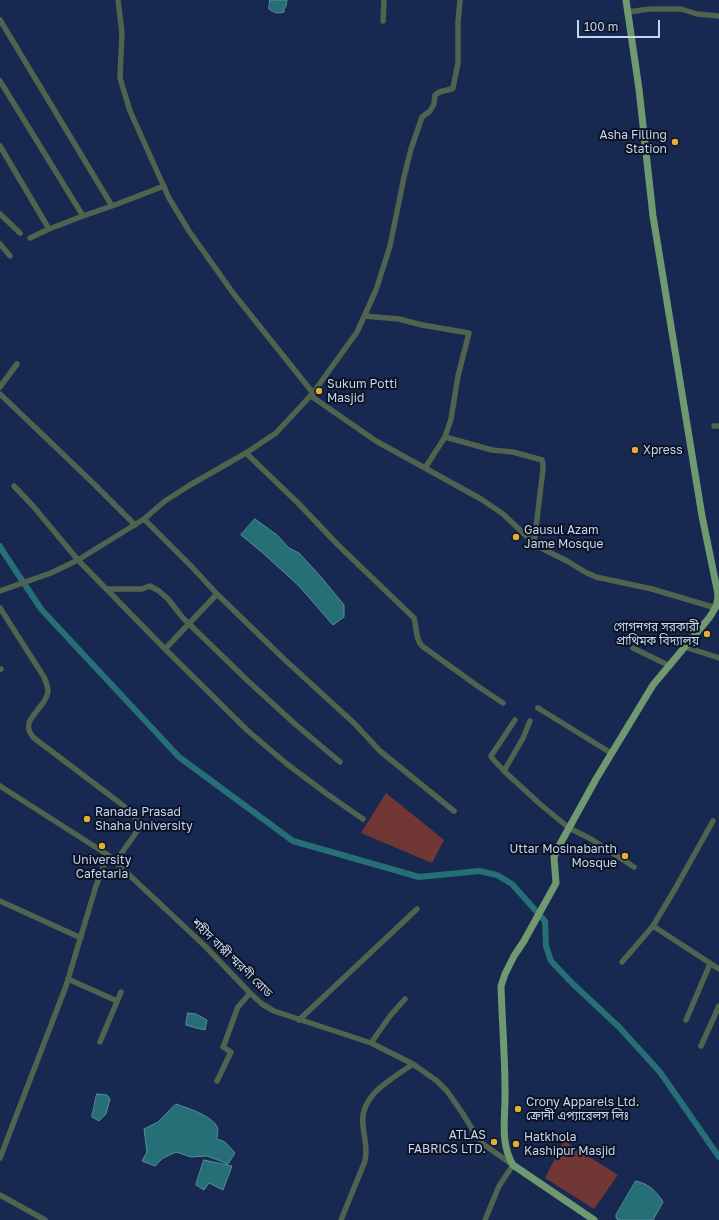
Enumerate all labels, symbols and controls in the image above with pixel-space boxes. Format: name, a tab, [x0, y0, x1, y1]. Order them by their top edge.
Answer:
scale bar	[579, 12, 662, 38]
text: 100 m	[584, 19, 618, 34]
place label: Asha Filling Station	[599, 128, 667, 156]
marker: Asha Filling Station	[670, 137, 680, 147]
place label: Sukum Potti Masjid	[327, 377, 397, 405]
marker: Sukum Potti Masjid	[314, 386, 324, 396]
place label: Xpress	[643, 443, 683, 457]
marker: Xpress	[630, 445, 640, 455]
place label: Gausul Azam Jame Mosque	[524, 523, 603, 551]
marker: Gausul Azam Jame Mosque	[511, 532, 521, 542]
place label: গোগনগর সরকারী প্রাথিমক বিদ্যালয়	[613, 620, 699, 648]
marker: গোগনগর সরকারী প্রাথিমক বিদ্যালয়	[702, 629, 712, 639]
place label: Ranada Prasad Shaha University	[95, 805, 193, 833]
marker: Ranada Prasad Shaha University	[82, 814, 92, 824]
marker: University Cafetaria	[97, 841, 107, 851]
place label: Uttar Mosinabanth Mosque	[509, 842, 617, 870]
marker: Uttar Mosinabanth Mosque	[620, 851, 630, 861]
place label: University Cafetaria	[73, 853, 131, 881]
street label: শহীদ বাপ্পী স্মরণী রোড	[189, 916, 275, 1000]
place label: Crony Apparels Ltd. ক্রোনী এপ্যারেলস লিঃ	[526, 1095, 639, 1123]
marker: Crony Apparels Ltd. ক্রোনী এপ্যারেলস লিঃ	[513, 1104, 523, 1114]
place label: ATLAS FABRICS LTD.	[408, 1128, 486, 1156]
place label: Hatkhola Kashipur Masjid	[524, 1130, 615, 1158]
marker: ATLAS FABRICS LTD.	[489, 1137, 499, 1147]
marker: Hatkhola Kashipur Masjid	[511, 1139, 521, 1149]

